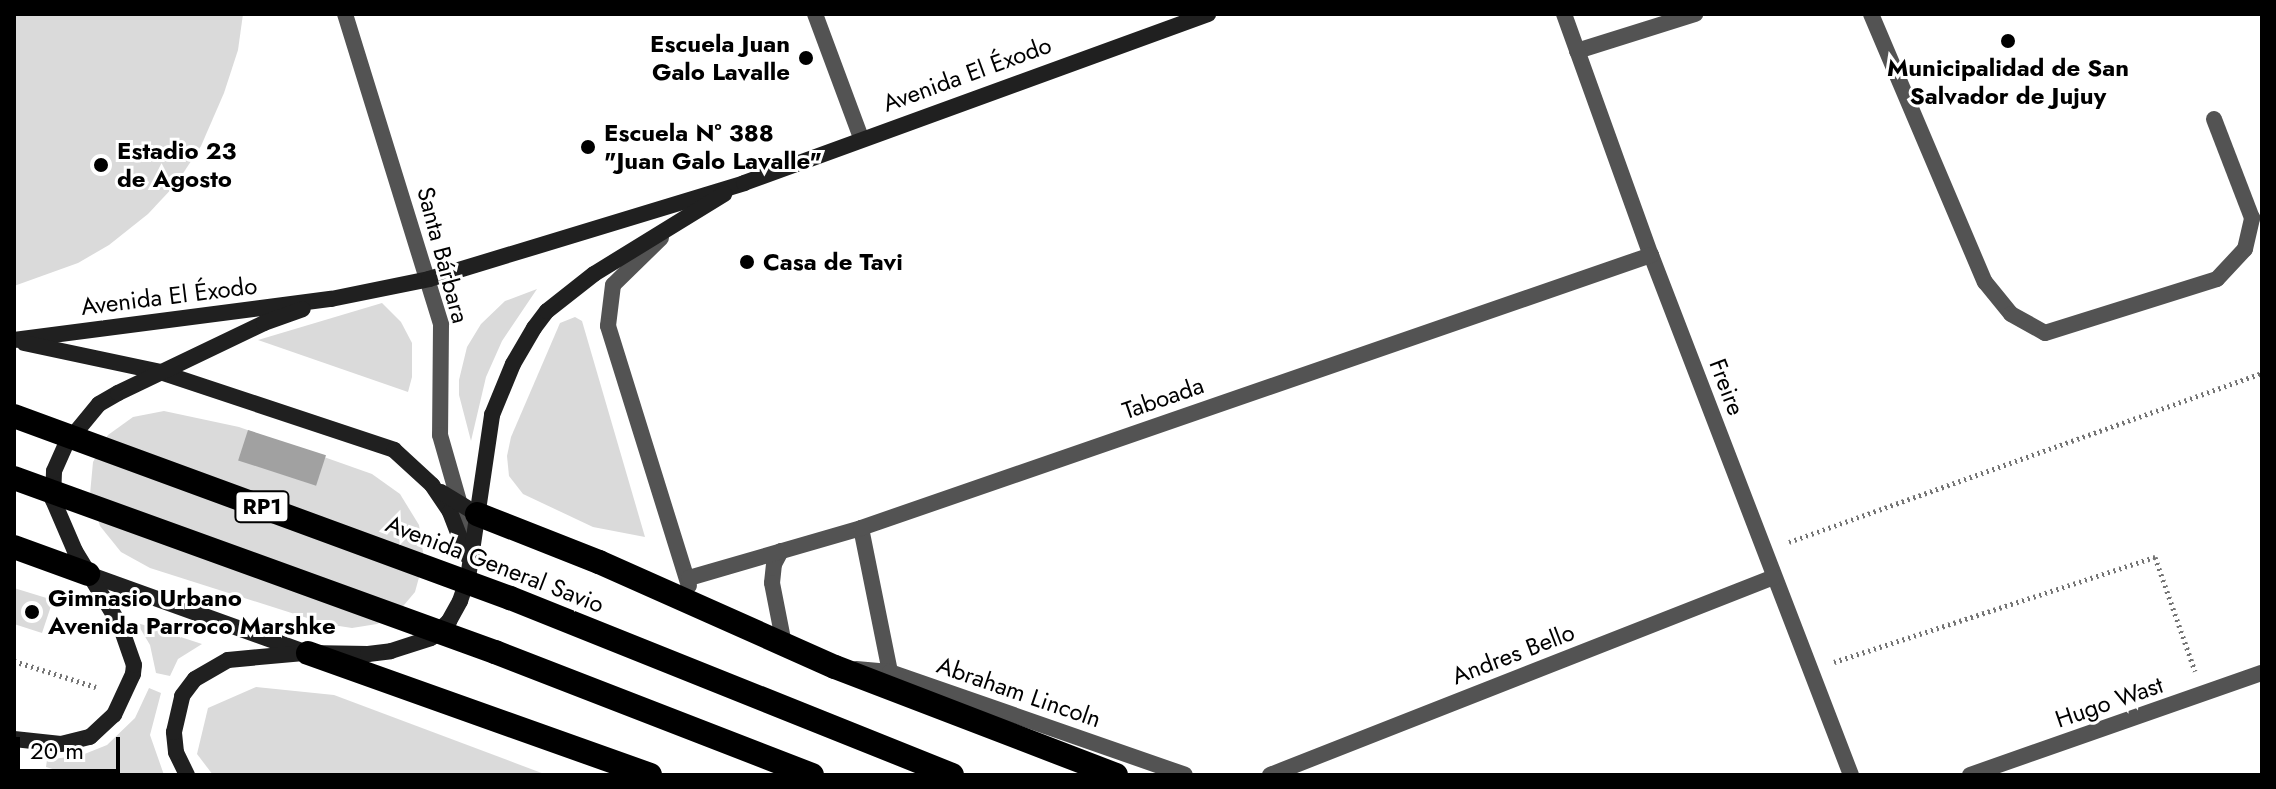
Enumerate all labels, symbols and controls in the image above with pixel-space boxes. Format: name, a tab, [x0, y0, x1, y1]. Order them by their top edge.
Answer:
place label: Escuela Juan Galo Lavalle	[650, 30, 790, 86]
street label: Avenida El Éxodo	[879, 30, 1055, 118]
marker: Municipalidad de San Salvador de Jujuy	[1999, 32, 2017, 50]
marker: Escuela Juan Galo Lavalle	[797, 49, 815, 67]
place label: Municipalidad de San Salvador de Jujuy	[1887, 54, 2129, 110]
place label: Escuela N° 388 "Juan Galo Lavalle"	[604, 119, 822, 175]
place label: Estadio 23 de Agosto	[117, 137, 236, 193]
marker: Escuela N° 388 "Juan Galo Lavalle"	[579, 138, 597, 156]
marker: Estadio 23 de Agosto	[92, 156, 110, 174]
street label: Santa Bárbara	[411, 184, 475, 326]
place label: Casa de Tavi	[763, 248, 903, 276]
marker: Casa de Tavi	[738, 253, 756, 271]
street label: Avenida El Éxodo	[79, 271, 259, 321]
street label: Freire	[1703, 355, 1751, 419]
street label: Taboada	[1119, 371, 1207, 425]
road number: RP1	[234, 489, 290, 525]
street label: Avenida General Savio	[382, 509, 608, 619]
place label: Gimnasio Urbano Avenida Parroco Marshke	[48, 584, 336, 640]
marker: Gimnasio Urbano Avenida Parroco Marshke	[23, 603, 41, 621]
street label: Andres Bello	[1448, 617, 1578, 691]
street label: Abraham Lincoln	[933, 650, 1105, 734]
street label: Hugo Wast	[2051, 670, 2167, 734]
scale bar	[20, 721, 124, 771]
text: 20 m	[30, 733, 84, 768]

